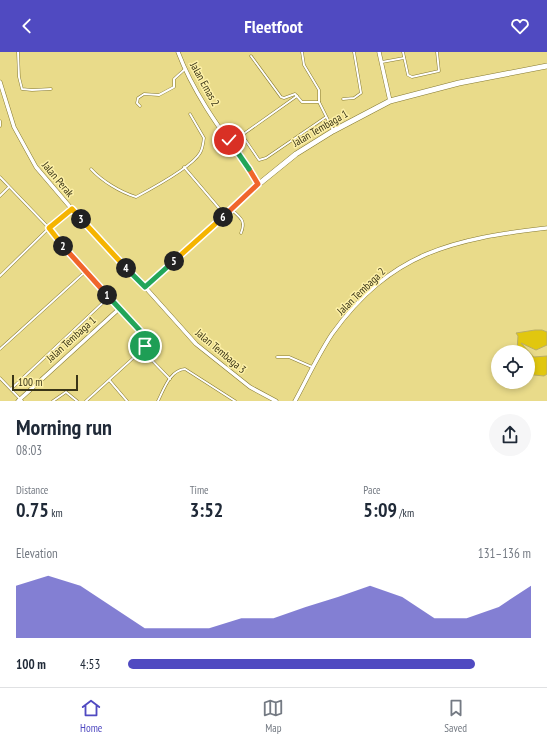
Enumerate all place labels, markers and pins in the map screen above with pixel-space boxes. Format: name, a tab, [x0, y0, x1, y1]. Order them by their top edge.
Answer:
pin	[212, 123, 246, 157]
pin: 6	[213, 207, 233, 227]
pin: 3	[71, 209, 91, 229]
pin: 2	[53, 236, 73, 256]
pin: 5	[164, 251, 184, 271]
pin: 4	[116, 258, 136, 278]
pin: 1	[97, 285, 117, 305]
pin	[128, 329, 162, 363]

